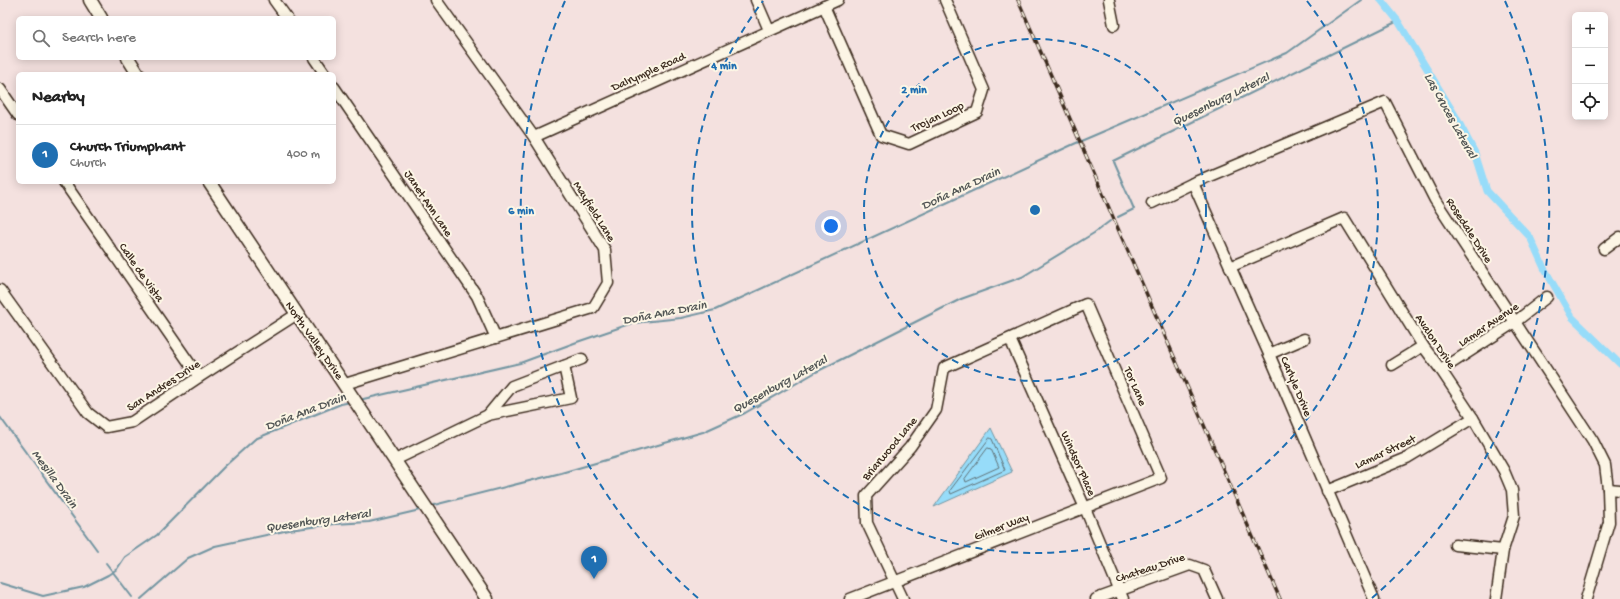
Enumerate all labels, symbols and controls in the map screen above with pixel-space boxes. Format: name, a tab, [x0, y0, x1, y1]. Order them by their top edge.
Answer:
map controls	[1572, 12, 1608, 120]
button: +	[1572, 12, 1608, 48]
search box	[16, 16, 336, 60]
icon: search	[30, 27, 52, 49]
text: Search here	[62, 29, 136, 47]
button: −	[1572, 48, 1608, 84]
street label: Dalrymple Road	[609, 50, 689, 96]
text: 4 min	[710, 60, 737, 74]
water label: Quesenburg Lateral	[1170, 70, 1273, 130]
water label: Las Cruces Lateral	[1420, 71, 1480, 162]
text: 2 min	[901, 84, 927, 98]
button: locate	[1572, 84, 1608, 120]
text: Nearby	[32, 88, 85, 108]
street label: Trojan Loop	[908, 99, 967, 137]
text: Church Triumphant	[70, 138, 184, 156]
text: 1	[42, 147, 48, 162]
text: 400 m	[287, 147, 320, 162]
text: Church	[70, 156, 106, 171]
water label: Doña Ana Drain	[919, 164, 1004, 214]
street label: Janet Ann Lane	[400, 168, 455, 241]
street label: Mayfield Lane	[569, 179, 618, 246]
street label: Rosedale Drive	[1442, 196, 1495, 267]
centre of rings	[1028, 203, 1042, 217]
text: 6 min	[508, 205, 534, 219]
your location	[821, 216, 841, 236]
street label: Calle de Vista	[115, 241, 166, 306]
water label: Doña Ana Drain	[621, 298, 708, 329]
street label: North Valley Drive	[281, 299, 346, 384]
street label: Lamar Avenue	[1456, 300, 1522, 351]
street label: Avalon Drive	[1411, 312, 1458, 373]
water label: Quesenburg Lateral	[730, 352, 831, 417]
street label: Carlyle Drive	[1276, 355, 1314, 420]
street label: San Andres Drive	[125, 357, 204, 416]
street label: Tor Lane	[1119, 364, 1149, 409]
water label: Doña Ana Drain	[263, 390, 349, 435]
street label: Briarwood Lane	[859, 414, 922, 485]
street label: Windsor Place	[1057, 429, 1098, 499]
street label: Lamar Street	[1353, 432, 1419, 473]
water label: Mesilla Drain	[28, 447, 81, 512]
water label: Quesenburg Lateral	[265, 507, 373, 536]
street label: Gilmer Way	[972, 511, 1031, 545]
pin: 1	[581, 546, 607, 579]
street label: Chateau Drive	[1114, 551, 1188, 587]

